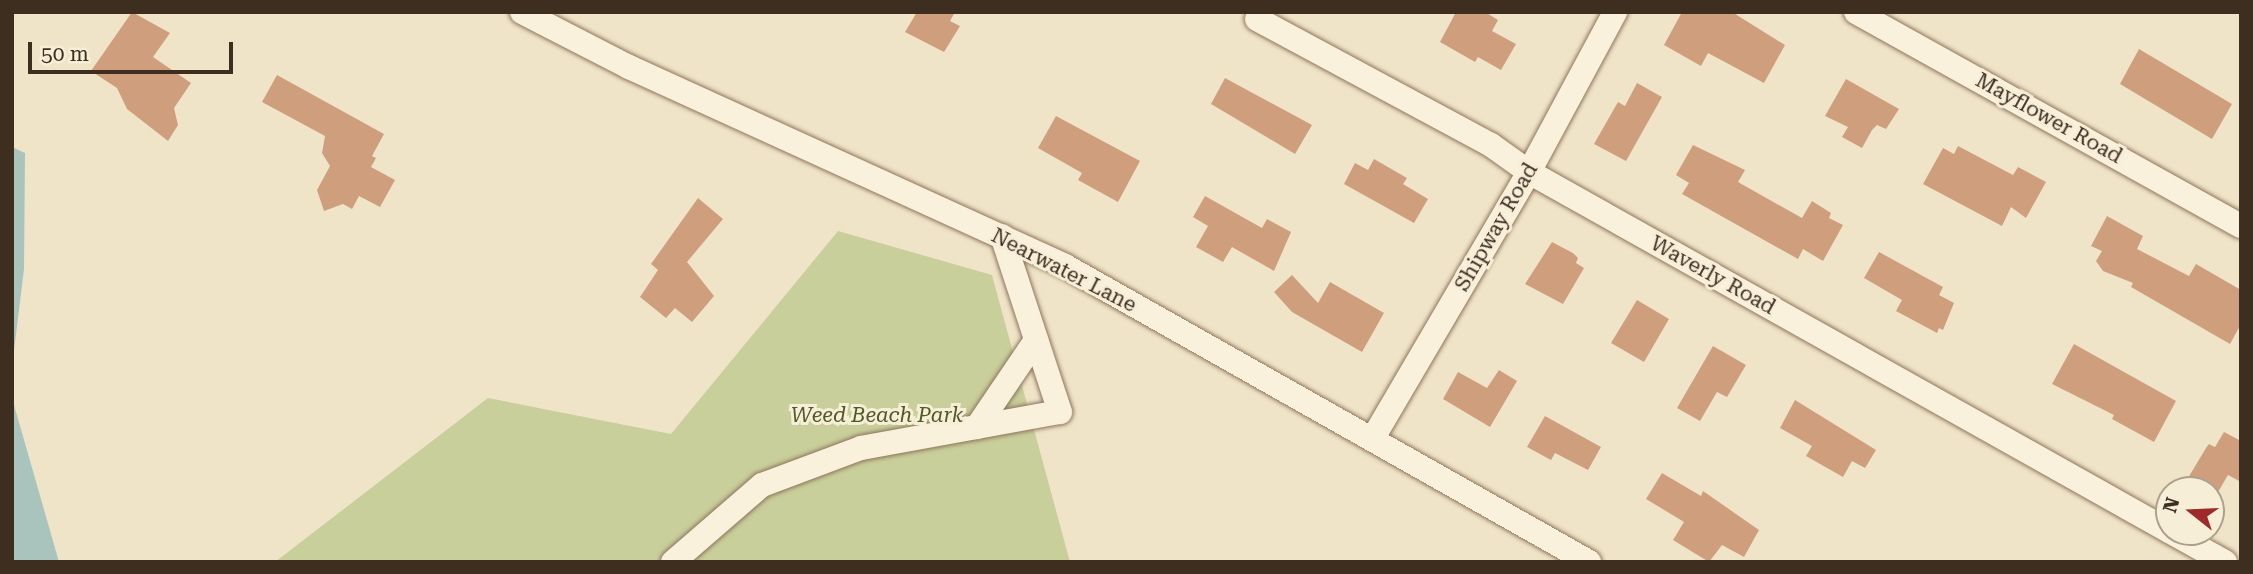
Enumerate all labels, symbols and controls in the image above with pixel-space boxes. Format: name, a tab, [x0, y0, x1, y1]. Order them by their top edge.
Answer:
scale bar	[32, 28, 236, 72]
text: 50 m	[41, 42, 89, 66]
street label: Mayflower Road	[1971, 67, 2127, 169]
street label: Shipway Road	[1449, 158, 1543, 296]
street label: Nearwater Lane	[987, 223, 1141, 317]
street label: Waverly Road	[1646, 230, 1780, 320]
park label: Weed Beach Park	[791, 402, 963, 428]
north arrow	[2155, 476, 2225, 546]
text: N	[2158, 494, 2185, 515]

